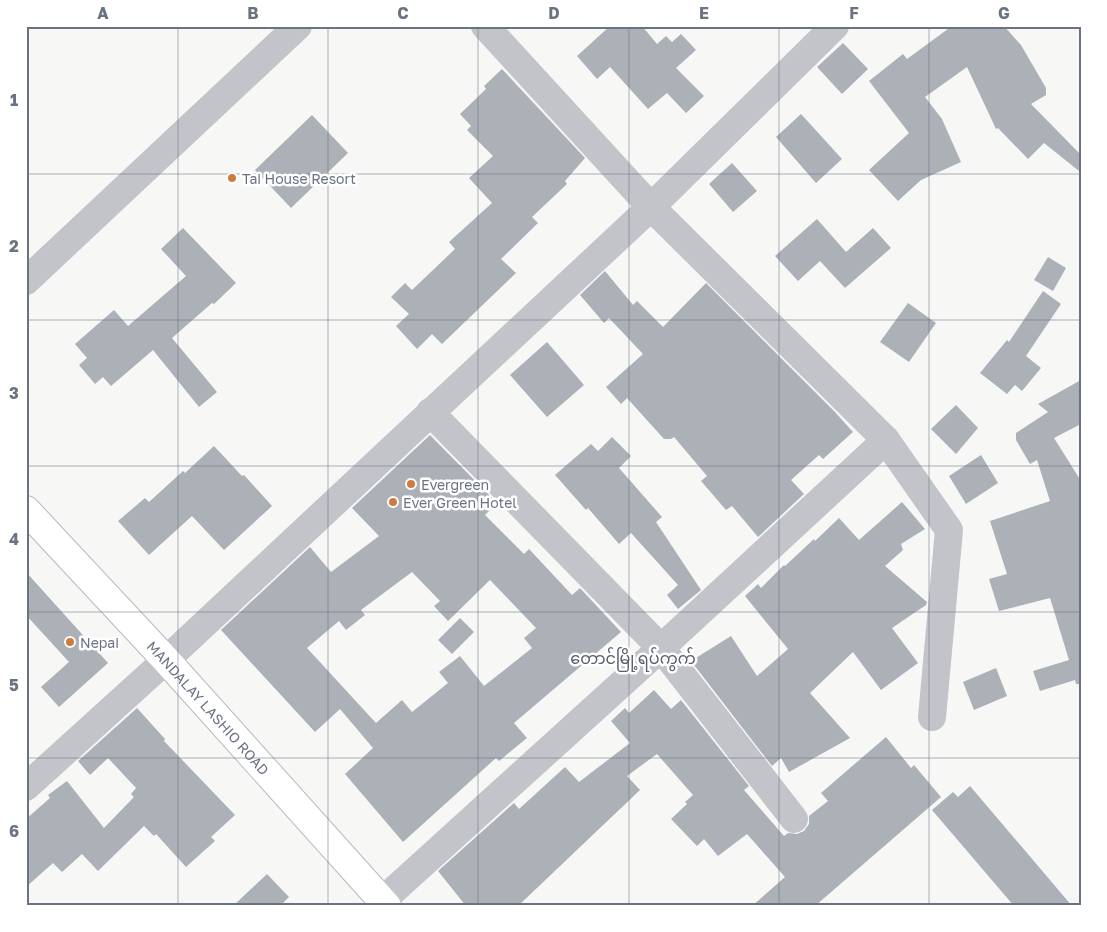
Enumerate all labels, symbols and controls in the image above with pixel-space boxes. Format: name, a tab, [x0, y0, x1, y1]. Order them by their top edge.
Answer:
text: A	[97, 3, 109, 23]
text: B	[247, 3, 259, 23]
text: C	[397, 3, 409, 23]
text: D	[548, 3, 560, 23]
text: E	[699, 3, 709, 23]
text: F	[849, 3, 859, 23]
text: G	[998, 3, 1010, 23]
text: 1	[10, 90, 18, 110]
place label: Tai House Resort	[242, 170, 356, 187]
marker: Tai House Resort	[226, 172, 238, 184]
text: 2	[9, 236, 19, 256]
text: 3	[9, 383, 19, 403]
place label: Evergreen	[421, 476, 489, 493]
marker: Evergreen	[405, 478, 417, 490]
place label: Ever Green Hotel	[403, 494, 517, 511]
marker: Ever Green Hotel	[387, 496, 399, 508]
text: 4	[9, 529, 19, 549]
place label: Nepai	[80, 634, 119, 651]
marker: Nepai	[64, 636, 76, 648]
street label: MANDALAY LASHIO ROAD	[144, 637, 273, 778]
district label: တောင်မြို့ရပ်ကွက်	[570, 647, 696, 672]
text: 5	[9, 675, 19, 695]
text: 6	[9, 821, 19, 841]

